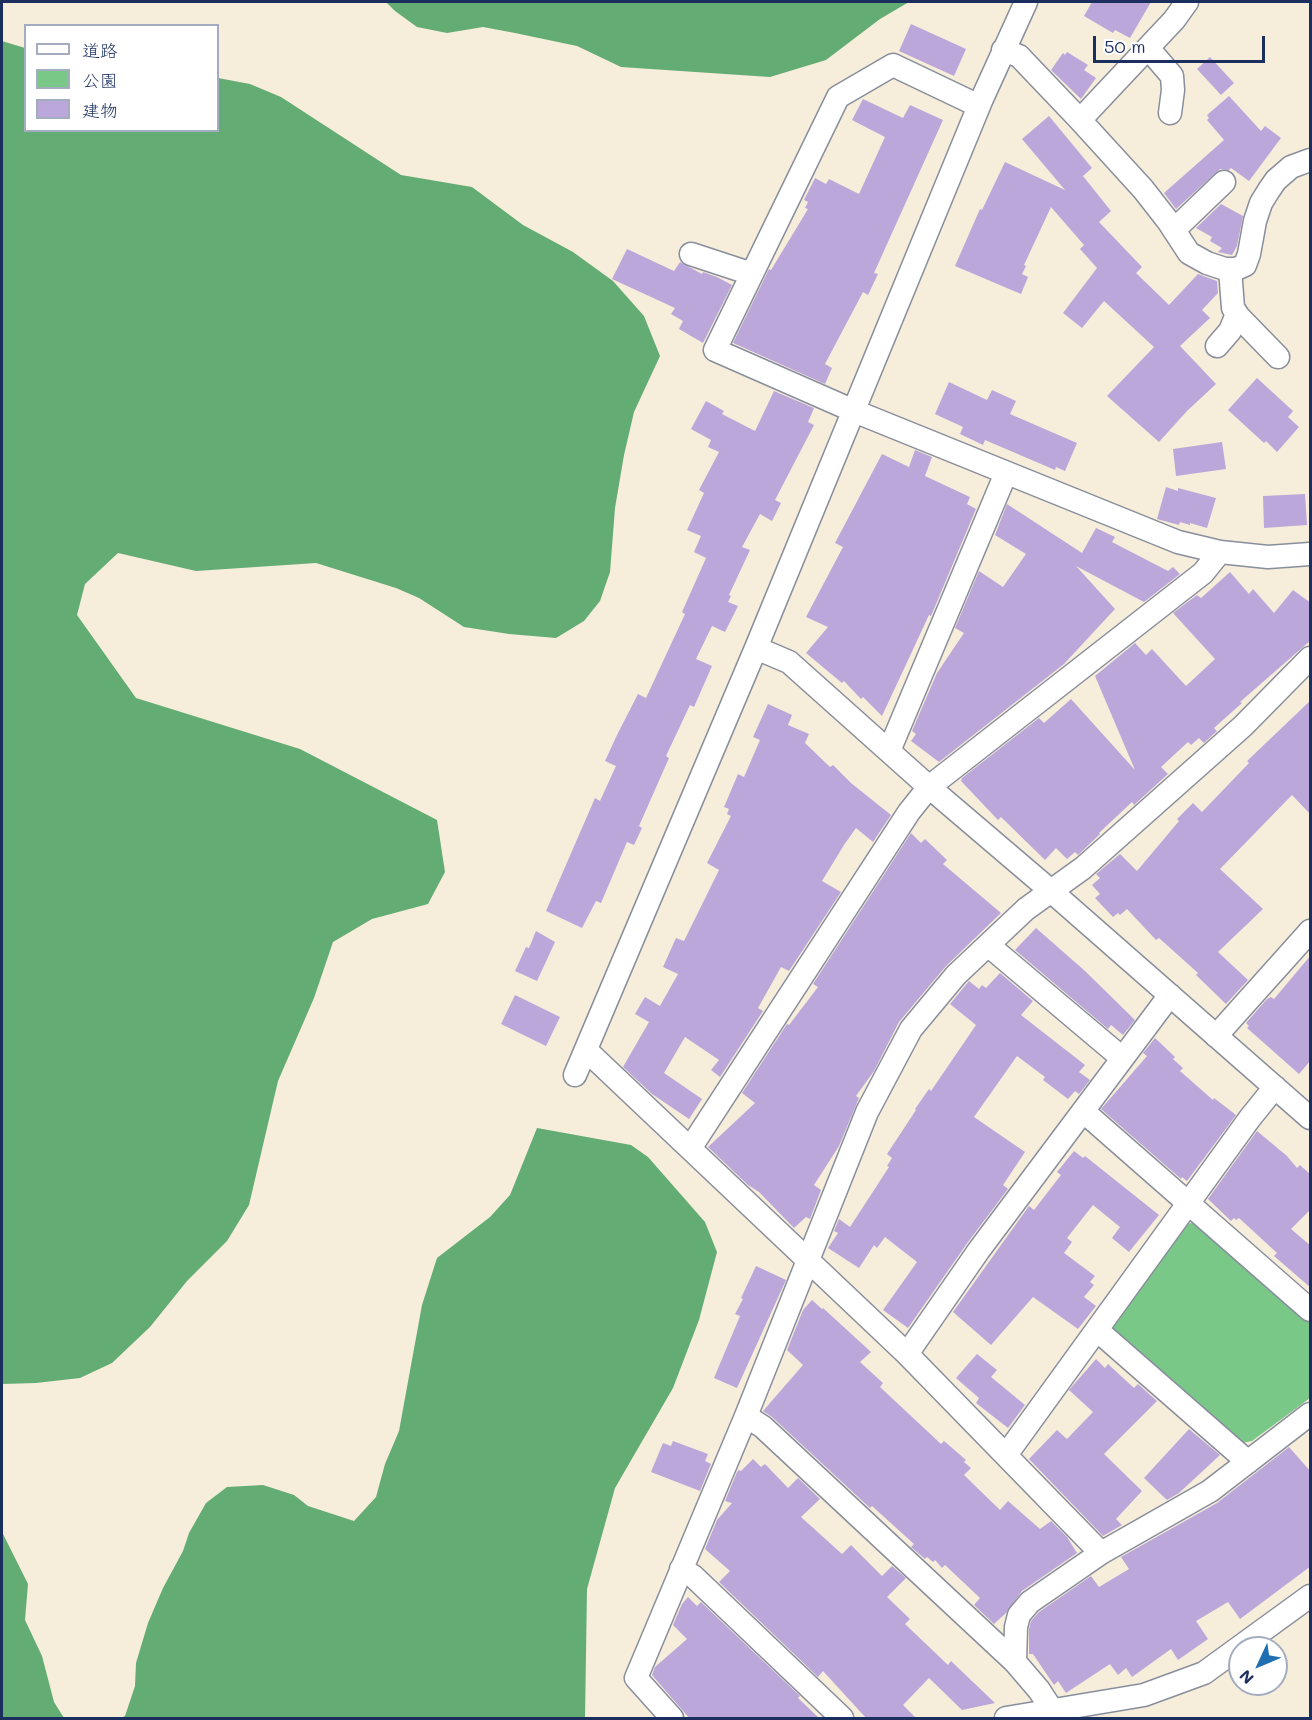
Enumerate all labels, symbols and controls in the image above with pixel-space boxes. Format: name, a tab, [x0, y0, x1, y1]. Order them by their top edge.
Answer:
legend	[24, 24, 219, 132]
scale bar	[1096, 24, 1268, 62]
text: 50 m	[1104, 34, 1146, 58]
text: 道路	[82, 38, 118, 62]
text: 公園	[82, 68, 118, 92]
text: 建物	[82, 98, 118, 122]
north arrow	[1228, 1636, 1288, 1696]
text: N	[1234, 1666, 1258, 1689]

